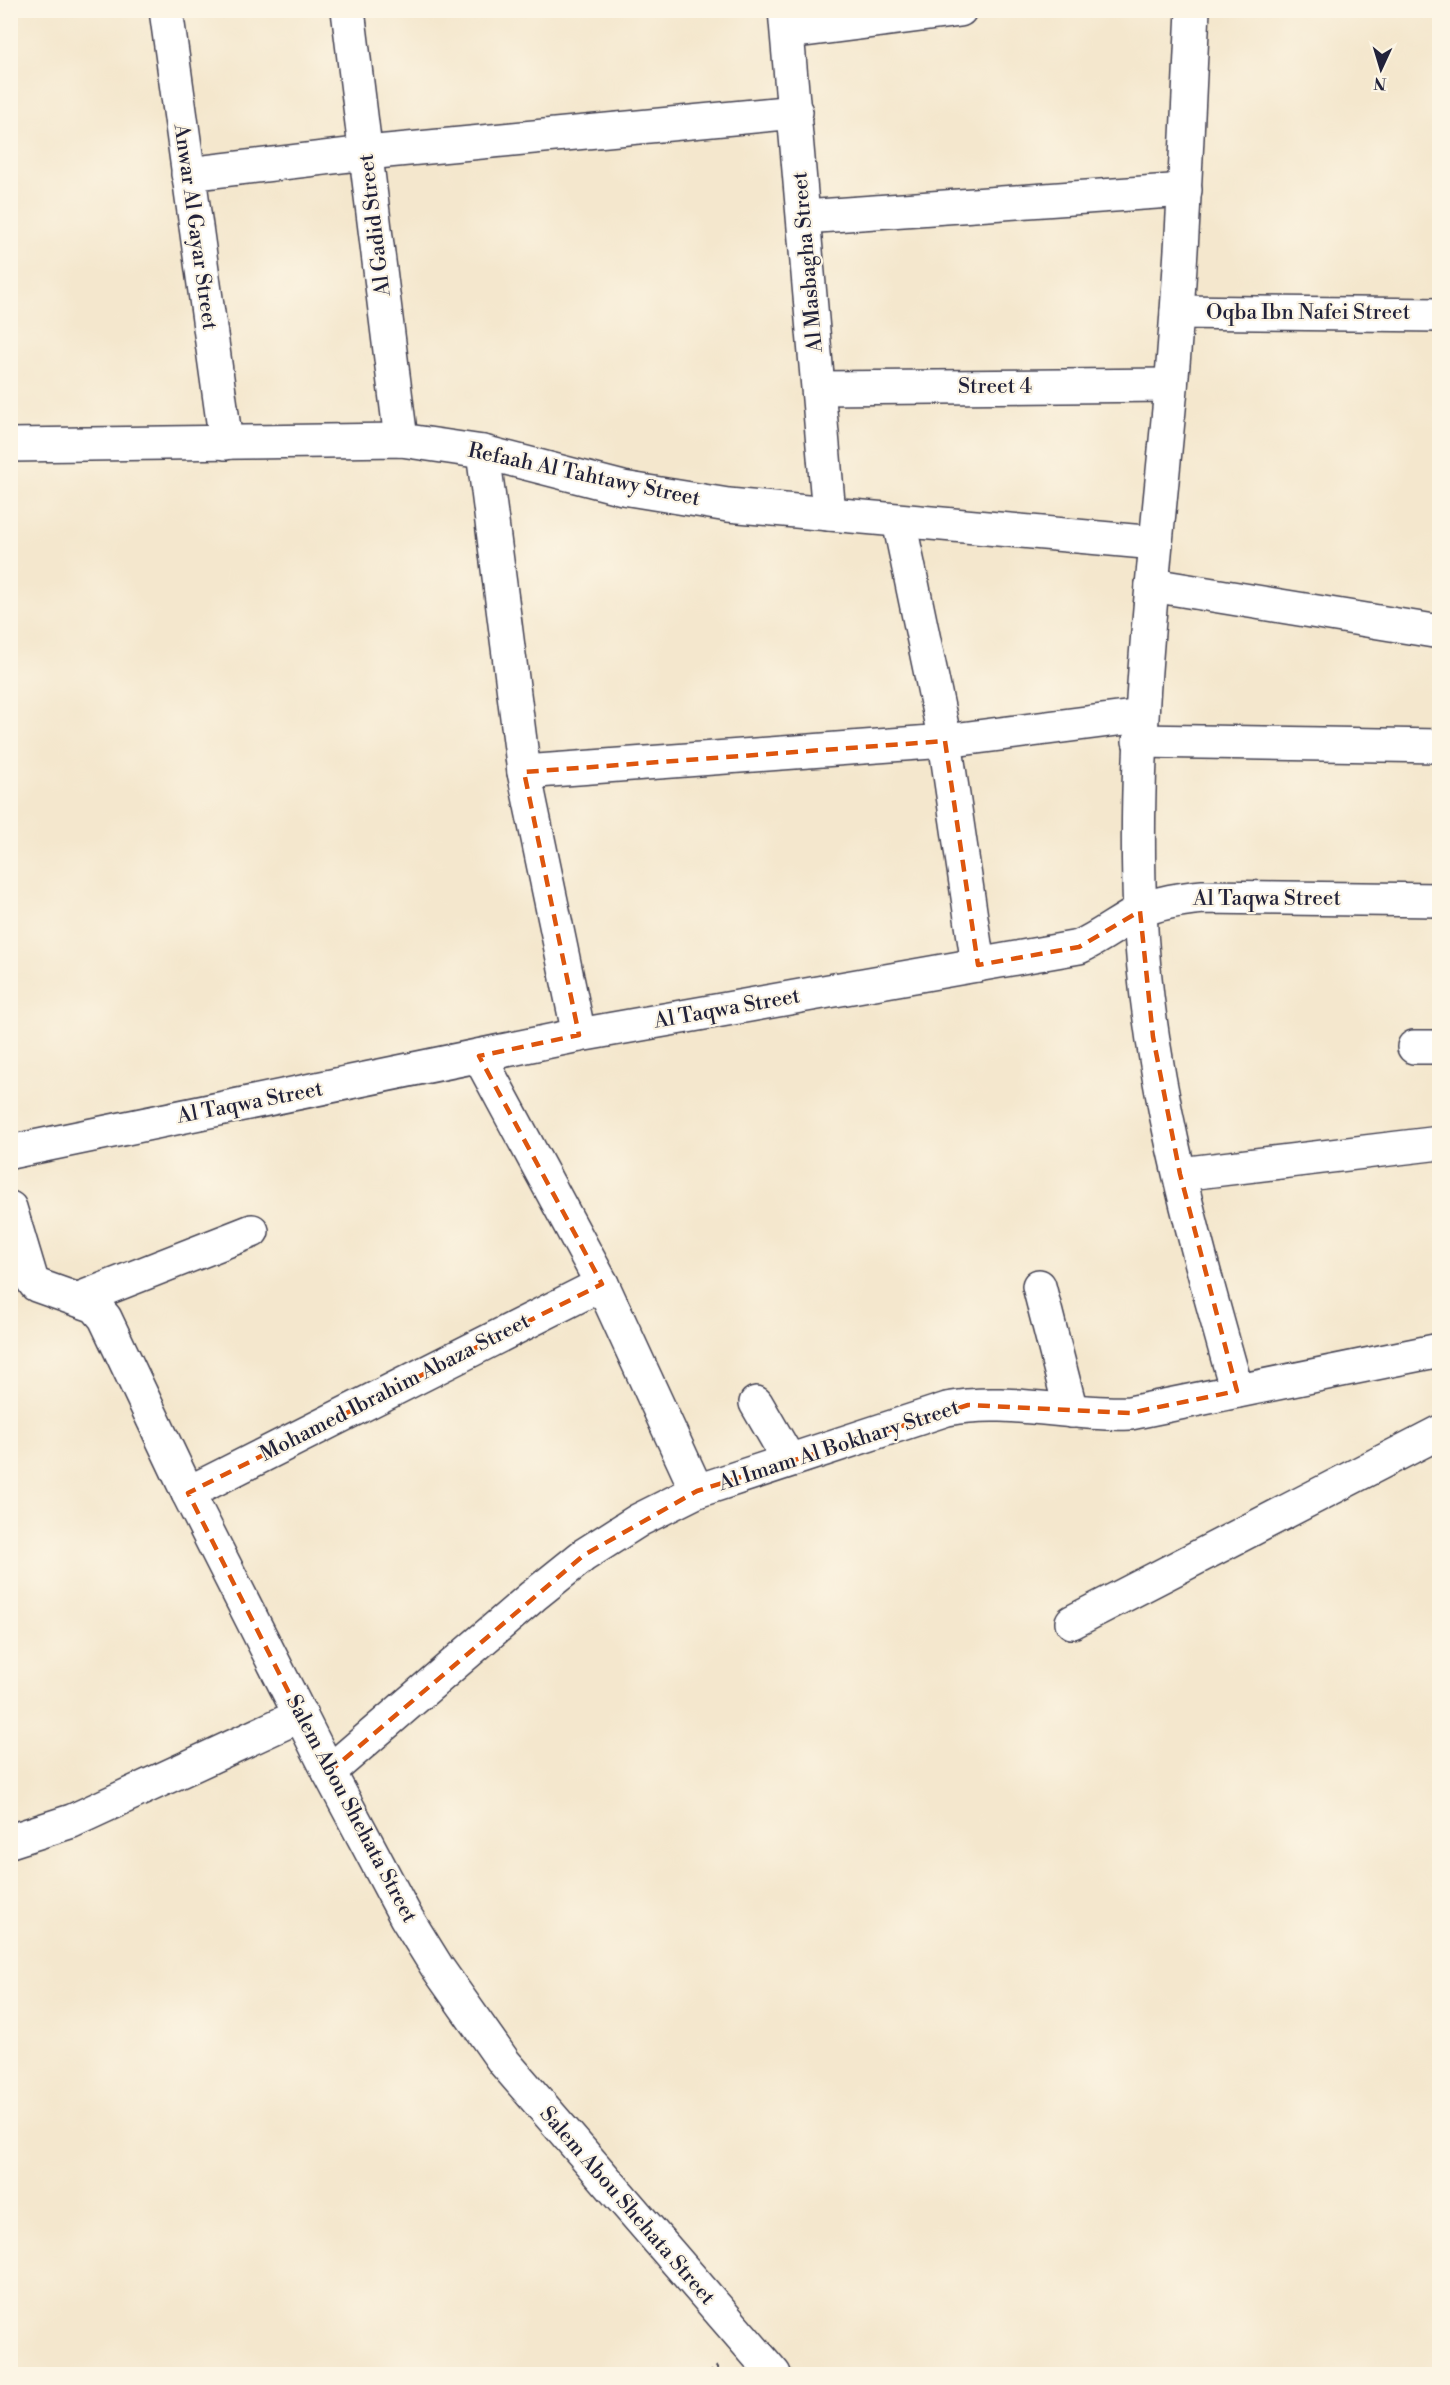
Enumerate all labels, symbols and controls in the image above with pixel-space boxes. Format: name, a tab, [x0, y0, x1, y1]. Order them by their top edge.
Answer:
north arrow	[1351, 39, 1411, 99]
text: N	[1373, 73, 1387, 93]
street label: Anwar Al Gayar Street	[168, 121, 222, 332]
street label: Al Gadid Street	[353, 152, 397, 299]
street label: Al Masbagha Street	[787, 170, 829, 354]
street label: Oqba Ibn Nafei Street	[1206, 300, 1411, 326]
street label: Street 4	[958, 374, 1032, 400]
street label: Refaah Al Tahtawy Street	[466, 438, 703, 512]
street label: Al Taqwa Street	[1192, 886, 1341, 912]
street label: Al Taqwa Street	[651, 983, 803, 1035]
street label: Al Taqwa Street	[174, 1076, 326, 1130]
street label: Mohamed Ibrahim Abaza Street	[256, 1308, 535, 1467]
street label: Al Imam Al Bokhary Street	[714, 1395, 963, 1498]
street label: Salem Abou Shehata Street	[280, 1691, 422, 1928]
street label: Salem Abou Shehata Street	[534, 2101, 721, 2311]

